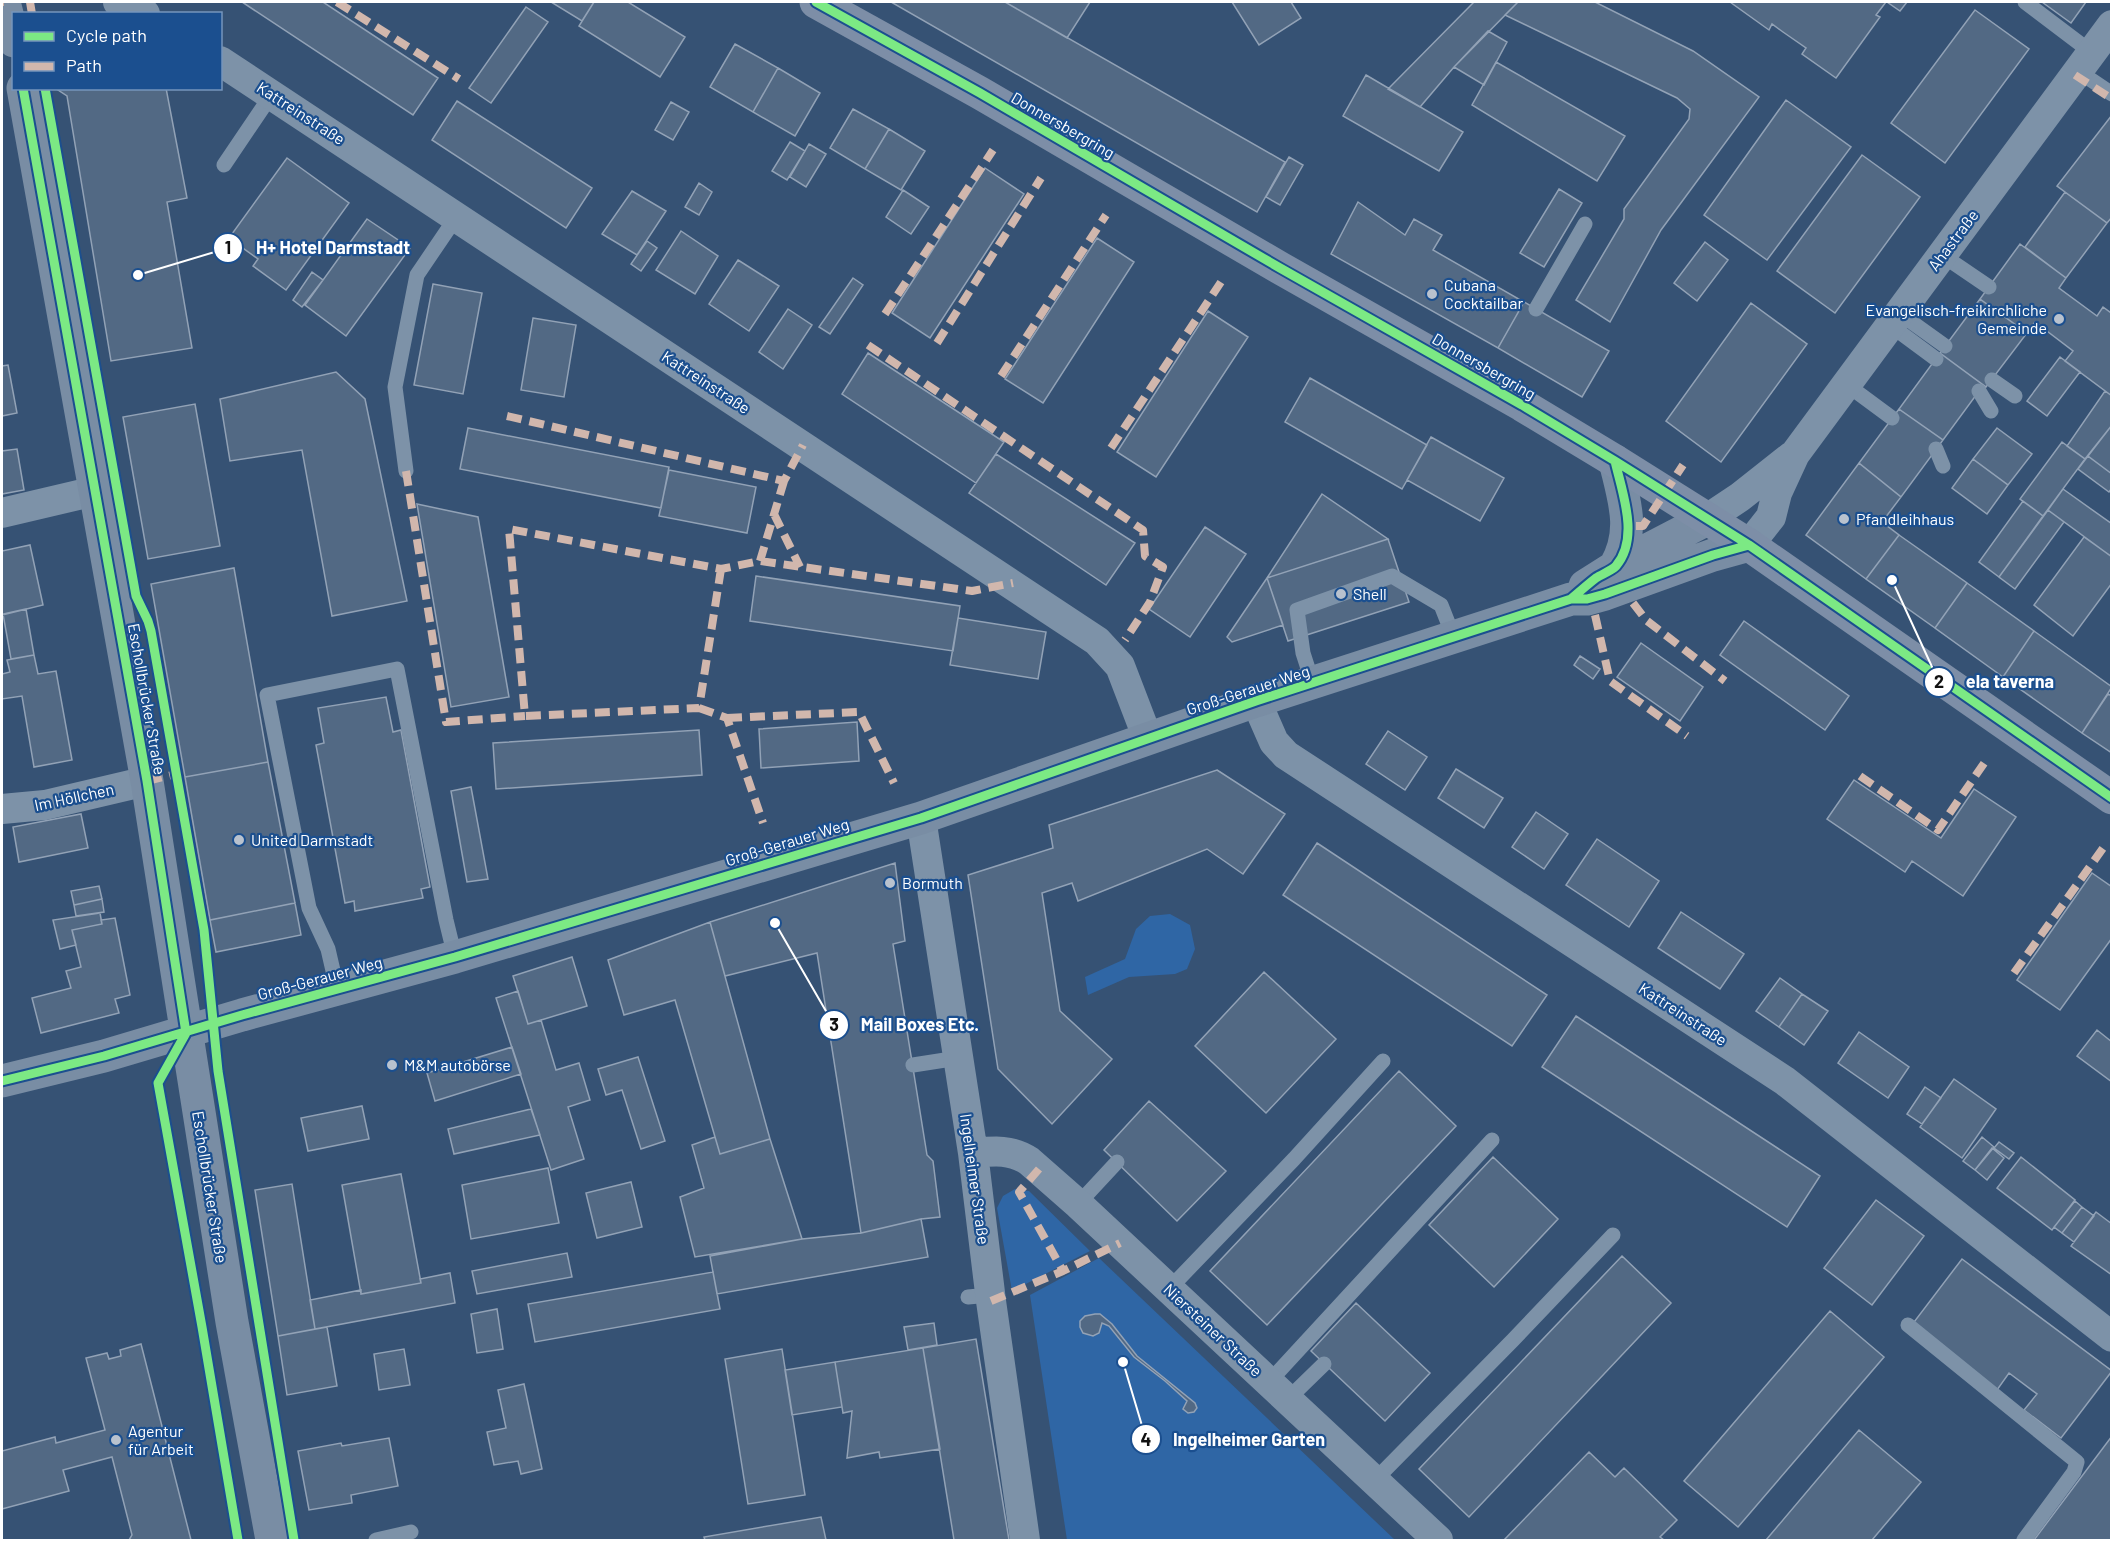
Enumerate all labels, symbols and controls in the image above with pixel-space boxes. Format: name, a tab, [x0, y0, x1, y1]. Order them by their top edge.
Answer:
legend	[12, 12, 222, 90]
text: Cycle path	[66, 24, 147, 46]
text: Path	[66, 54, 102, 76]
street label: Kattreinstraße	[254, 77, 349, 148]
street label: Donnersbergring	[1008, 87, 1118, 162]
street label: Ahastraße	[1924, 205, 1982, 274]
callout: H+ Hotel Darmstadt	[213, 230, 422, 266]
text: 1	[225, 236, 231, 258]
text: H+ Hotel Darmstadt	[256, 236, 410, 258]
place label: Cubana Cocktailbar	[1444, 275, 1523, 312]
marker: Cubana Cocktailbar	[1425, 287, 1439, 301]
place label: Evangelisch-freikirchliche Gemeinde	[1866, 300, 2047, 337]
marker: Evangelisch-freikirchliche Gemeinde	[2052, 312, 2066, 326]
street label: Donnersbergring	[1429, 328, 1539, 403]
street label: Kattreinstraße	[659, 346, 754, 417]
place label: Pfandleihhaus	[1856, 509, 1954, 528]
marker: Pfandleihhaus	[1837, 512, 1851, 526]
place label: Shell	[1353, 584, 1387, 603]
marker: Shell	[1334, 587, 1348, 601]
street label: Eschollbrücker Straße	[125, 622, 170, 776]
street label: Groß-Gerauer Weg	[1184, 661, 1312, 718]
callout: ela taverna	[1924, 664, 2066, 700]
text: 2	[1934, 670, 1944, 692]
text: ela taverna	[1966, 670, 2054, 692]
street label: Im Höllchen	[32, 779, 115, 814]
street label: Groß-Gerauer Weg	[723, 814, 851, 869]
place label: United Darmstadt	[251, 830, 373, 849]
marker: United Darmstadt	[232, 833, 246, 847]
place label: Bormuth	[902, 873, 963, 892]
marker: Bormuth	[883, 876, 897, 890]
street label: Groß-Gerauer Weg	[255, 952, 384, 1003]
street label: Kattreinstraße	[1636, 978, 1731, 1049]
callout: Mail Boxes Etc.	[819, 1007, 991, 1043]
text: 3	[829, 1013, 839, 1035]
text: Mail Boxes Etc.	[861, 1013, 979, 1035]
place label: M&M autobörse	[404, 1055, 511, 1074]
marker: M&M autobörse	[385, 1058, 399, 1072]
street label: Eschollbrücker Straße	[189, 1110, 232, 1264]
street label: Ingelheimer Straße	[957, 1112, 994, 1246]
street label: Niersteiner Straße	[1160, 1279, 1267, 1380]
place label: Agentur für Arbeit	[128, 1421, 194, 1458]
callout: Ingelheimer Garten	[1131, 1421, 1337, 1457]
text: 4	[1141, 1428, 1152, 1450]
text: Ingelheimer Garten	[1173, 1428, 1325, 1450]
marker: Agentur für Arbeit	[109, 1433, 123, 1447]

